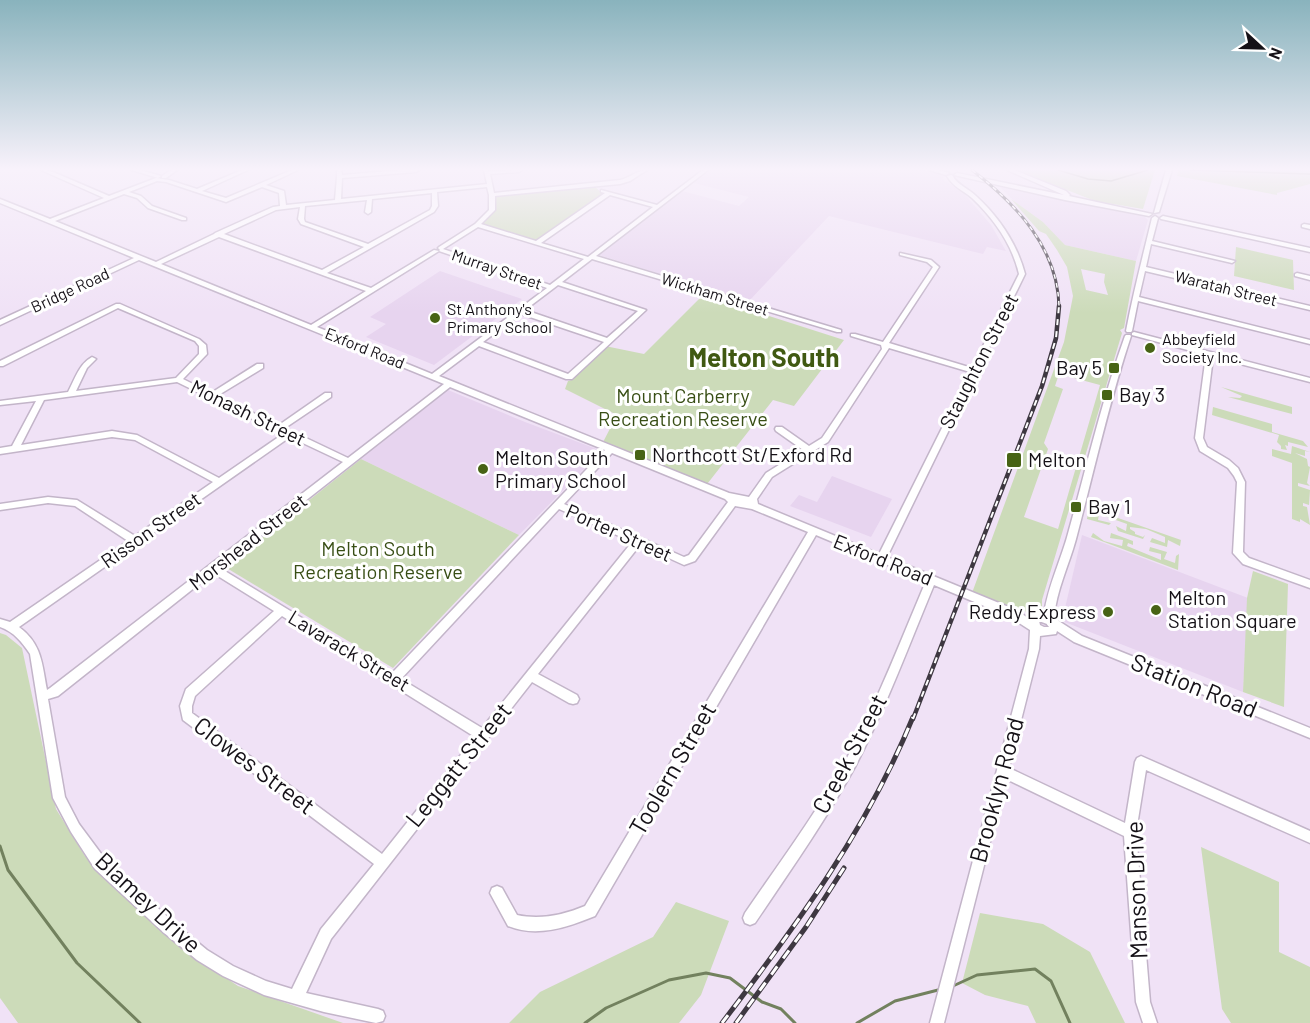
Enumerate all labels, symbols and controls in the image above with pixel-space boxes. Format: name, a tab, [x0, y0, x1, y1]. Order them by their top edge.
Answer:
north arrow	[1232, 18, 1292, 78]
text: N	[1266, 45, 1287, 62]
street label: Murray Street	[450, 244, 545, 293]
street label: Bridge Road	[28, 263, 112, 316]
street label: Waratah Street	[1173, 266, 1279, 309]
street label: Wickham Street	[659, 268, 771, 319]
street label: Staughton Street	[934, 289, 1023, 432]
place label: St Anthony's Primary School	[447, 299, 552, 336]
marker: St Anthony's Primary School	[428, 311, 442, 325]
street label: Exford Road	[323, 323, 408, 372]
place label: Abbeyfield Society Inc.	[1162, 329, 1242, 366]
district label: Melton South	[689, 341, 839, 372]
marker: Abbeyfield Society Inc.	[1143, 341, 1157, 355]
place label: Bay 5	[1056, 355, 1102, 379]
marker: Bay 5	[1107, 361, 1121, 375]
street label: Monash Street	[187, 374, 310, 450]
place label: Bay 3	[1119, 382, 1165, 406]
park label: Mount Carberry Recreation Reserve	[598, 383, 768, 430]
marker: Bay 3	[1100, 388, 1114, 402]
place label: Northcott St/Exford Rd	[652, 442, 852, 466]
place label: Melton South Primary School	[495, 445, 626, 492]
place label: Melton	[1028, 447, 1086, 471]
marker: Northcott St/Exford Rd	[633, 448, 647, 462]
marker: Melton	[1005, 451, 1023, 469]
marker: Melton South Primary School	[476, 462, 490, 476]
street label: Risson Street	[96, 486, 205, 572]
street label: Morshead Street	[184, 488, 311, 595]
place label: Bay 1	[1088, 494, 1131, 518]
street label: Porter Street	[563, 498, 676, 566]
marker: Bay 1	[1069, 500, 1083, 514]
street label: Exford Road	[830, 528, 937, 590]
park label: Melton South Recreation Reserve	[293, 536, 463, 583]
place label: Melton Station Square	[1168, 585, 1297, 632]
place label: Reddy Express	[969, 599, 1096, 623]
marker: Melton Station Square	[1149, 603, 1163, 617]
street label: Lavarack Street	[284, 604, 415, 696]
marker: Reddy Express	[1101, 605, 1115, 619]
street label: Station Road	[1127, 646, 1262, 723]
street label: Creek Street	[805, 689, 892, 818]
street label: Leggatt Street	[399, 696, 517, 832]
street label: Toolern Street	[622, 697, 721, 840]
street label: Clowes Street	[189, 710, 321, 820]
street label: Brooklyn Road	[962, 714, 1029, 865]
street label: Manson Drive	[1119, 820, 1152, 960]
street label: Blamey Drive	[90, 845, 208, 958]

